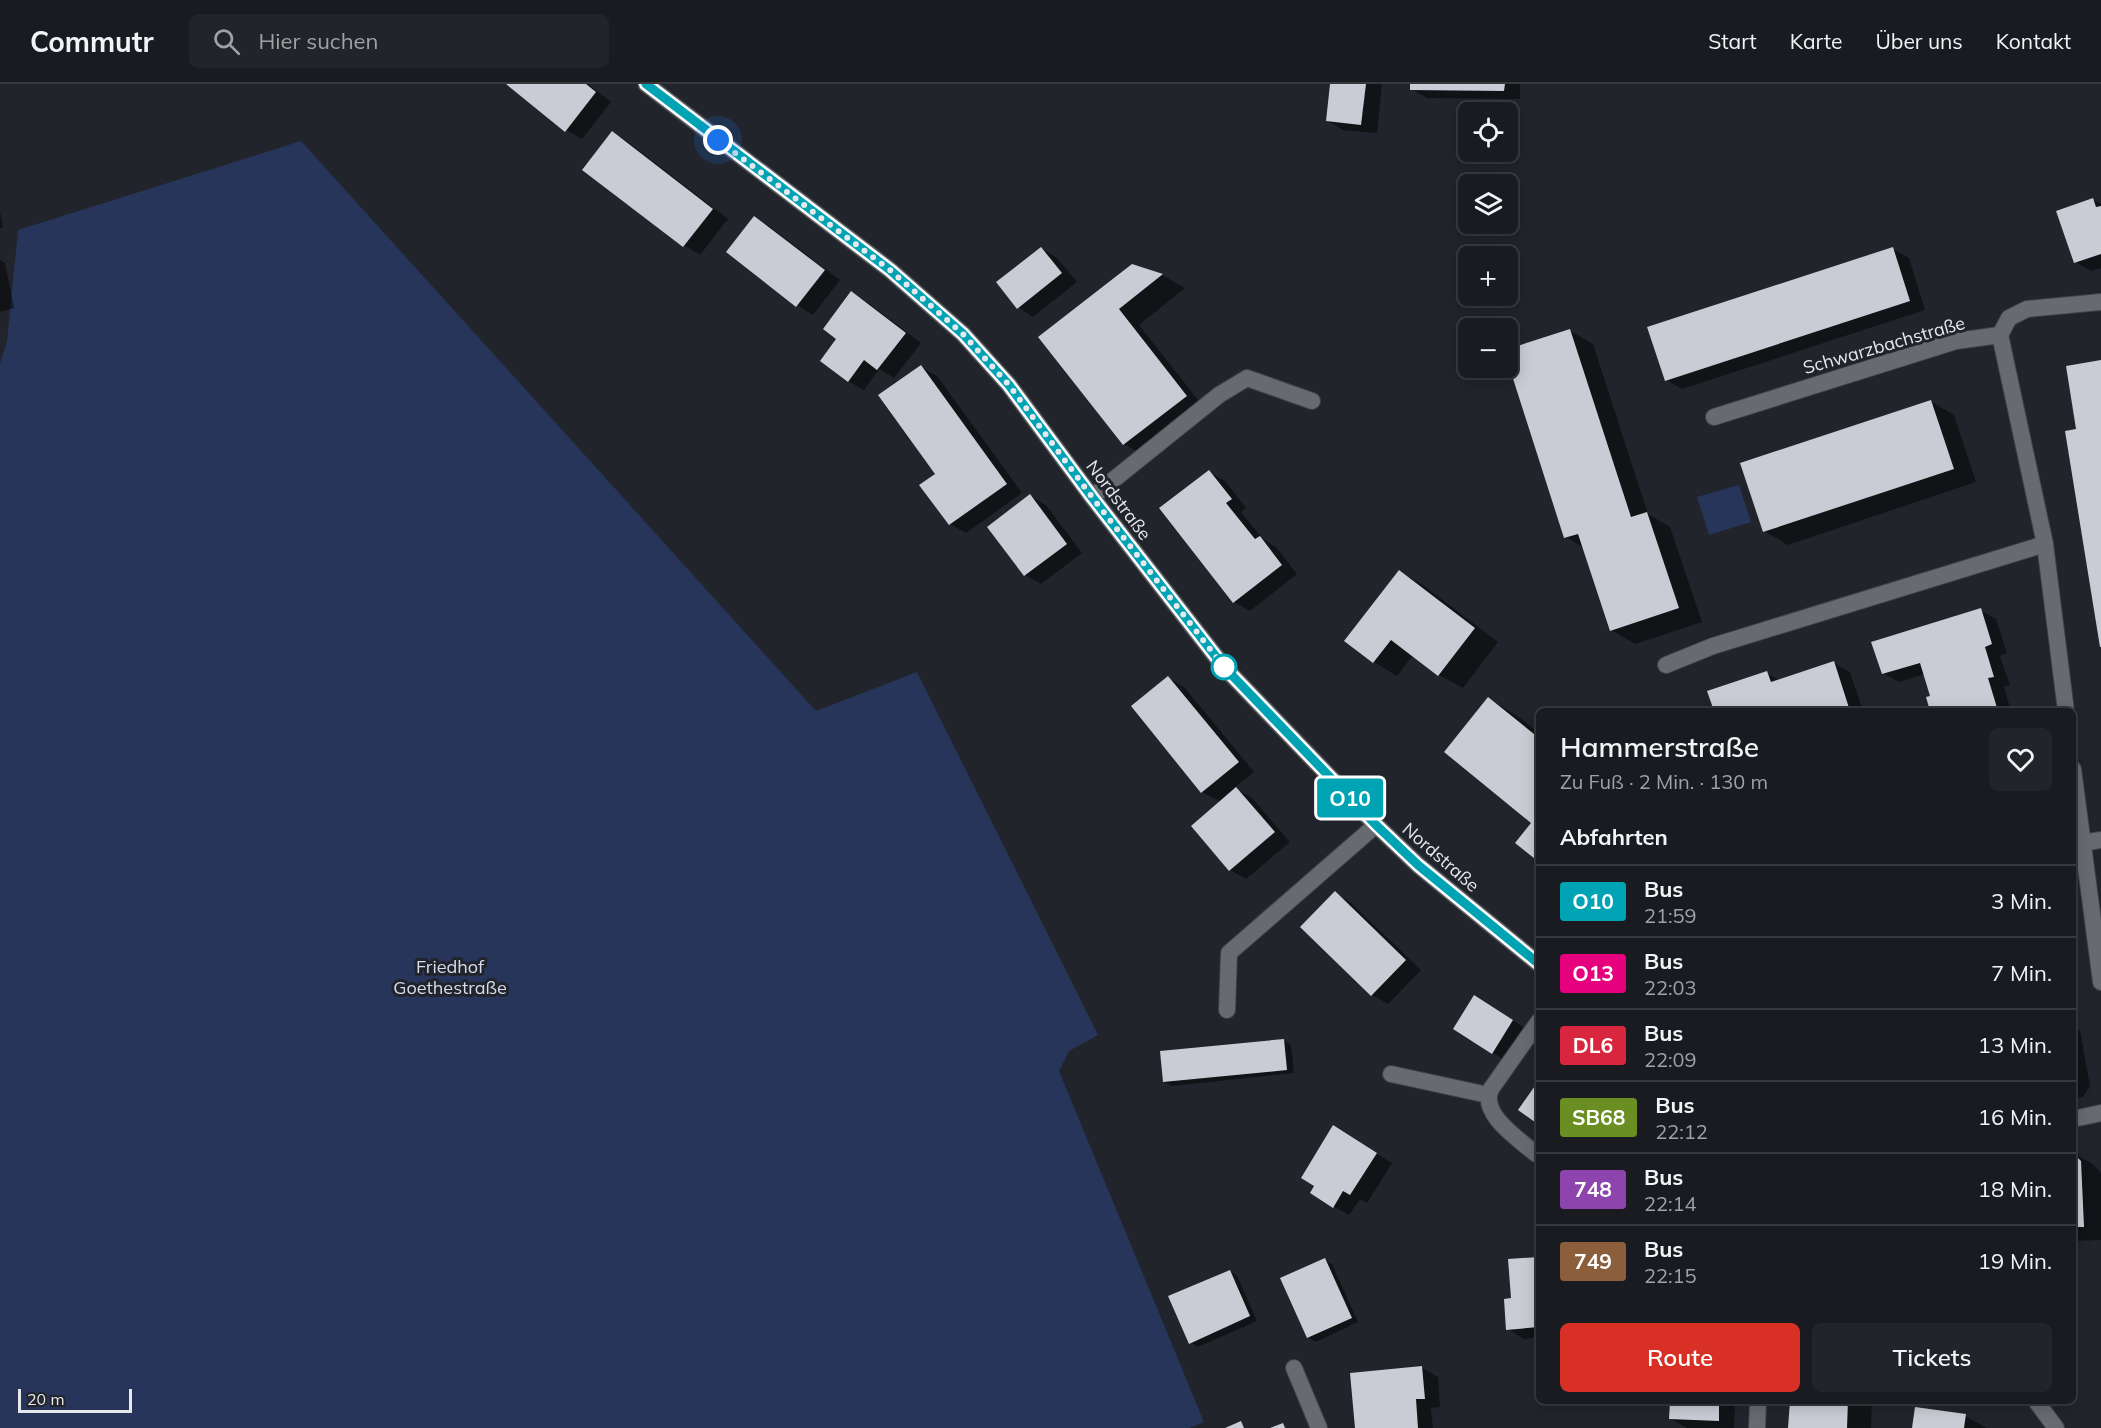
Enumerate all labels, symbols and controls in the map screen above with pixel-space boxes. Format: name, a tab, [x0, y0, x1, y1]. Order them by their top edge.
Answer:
search box	[189, 14, 609, 68]
text: Commutr	[30, 24, 153, 59]
icon: search	[210, 25, 243, 58]
text: Hier suchen	[258, 27, 378, 55]
text: Start	[1708, 28, 1757, 54]
text: Karte	[1790, 28, 1842, 54]
text: Über uns	[1875, 28, 1963, 54]
text: Kontakt	[1996, 28, 2071, 54]
map controls	[1458, 102, 1518, 378]
button: locate	[1458, 102, 1518, 162]
your location	[703, 125, 733, 155]
button: layers	[1458, 174, 1518, 234]
button: +	[1458, 246, 1518, 306]
street label: Schwarzbachstraße	[1800, 311, 1968, 379]
button: −	[1458, 318, 1518, 378]
street label: Nordstraße	[1081, 455, 1157, 545]
unlabelled marker	[1211, 654, 1237, 680]
button: heart	[1989, 728, 2052, 791]
text: Hammerstraße	[1560, 729, 1759, 764]
text: Zu Fuß · 2 Min. · 130 m	[1560, 769, 1768, 794]
line badge: O10	[1316, 778, 1384, 818]
text: O10	[1329, 785, 1371, 811]
street label: Nordstraße	[1398, 817, 1484, 897]
text: Abfahrten	[1560, 823, 1668, 851]
text: Bus	[1644, 875, 1683, 903]
text: 3 Min.	[1991, 887, 2052, 915]
text: O10	[1572, 888, 1614, 914]
text: 21:59	[1644, 903, 1697, 928]
text: Bus	[1644, 947, 1683, 975]
park label: Friedhof Goethestraße	[393, 955, 507, 999]
text: 7 Min.	[1991, 959, 2052, 987]
text: O13	[1572, 960, 1614, 986]
text: 22:03	[1644, 975, 1697, 1000]
text: Bus	[1644, 1019, 1683, 1047]
text: 13 Min.	[1978, 1031, 2052, 1059]
text: DL6	[1573, 1032, 1613, 1058]
text: 22:09	[1644, 1047, 1697, 1072]
text: Bus	[1655, 1091, 1695, 1119]
text: 16 Min.	[1978, 1103, 2052, 1131]
text: SB68	[1572, 1104, 1625, 1130]
text: 22:12	[1655, 1119, 1708, 1144]
text: Bus	[1644, 1163, 1683, 1191]
text: 18 Min.	[1978, 1175, 2052, 1203]
text: 748	[1574, 1176, 1612, 1202]
text: 22:14	[1644, 1191, 1697, 1216]
text: Bus	[1644, 1235, 1683, 1263]
text: 19 Min.	[1978, 1247, 2052, 1275]
text: 749	[1574, 1248, 1612, 1274]
text: 22:15	[1644, 1263, 1697, 1288]
button: Route	[1560, 1323, 1800, 1392]
button: Tickets	[1812, 1323, 2052, 1392]
scale bar	[18, 1386, 132, 1414]
text: 20 m	[27, 1389, 64, 1409]

